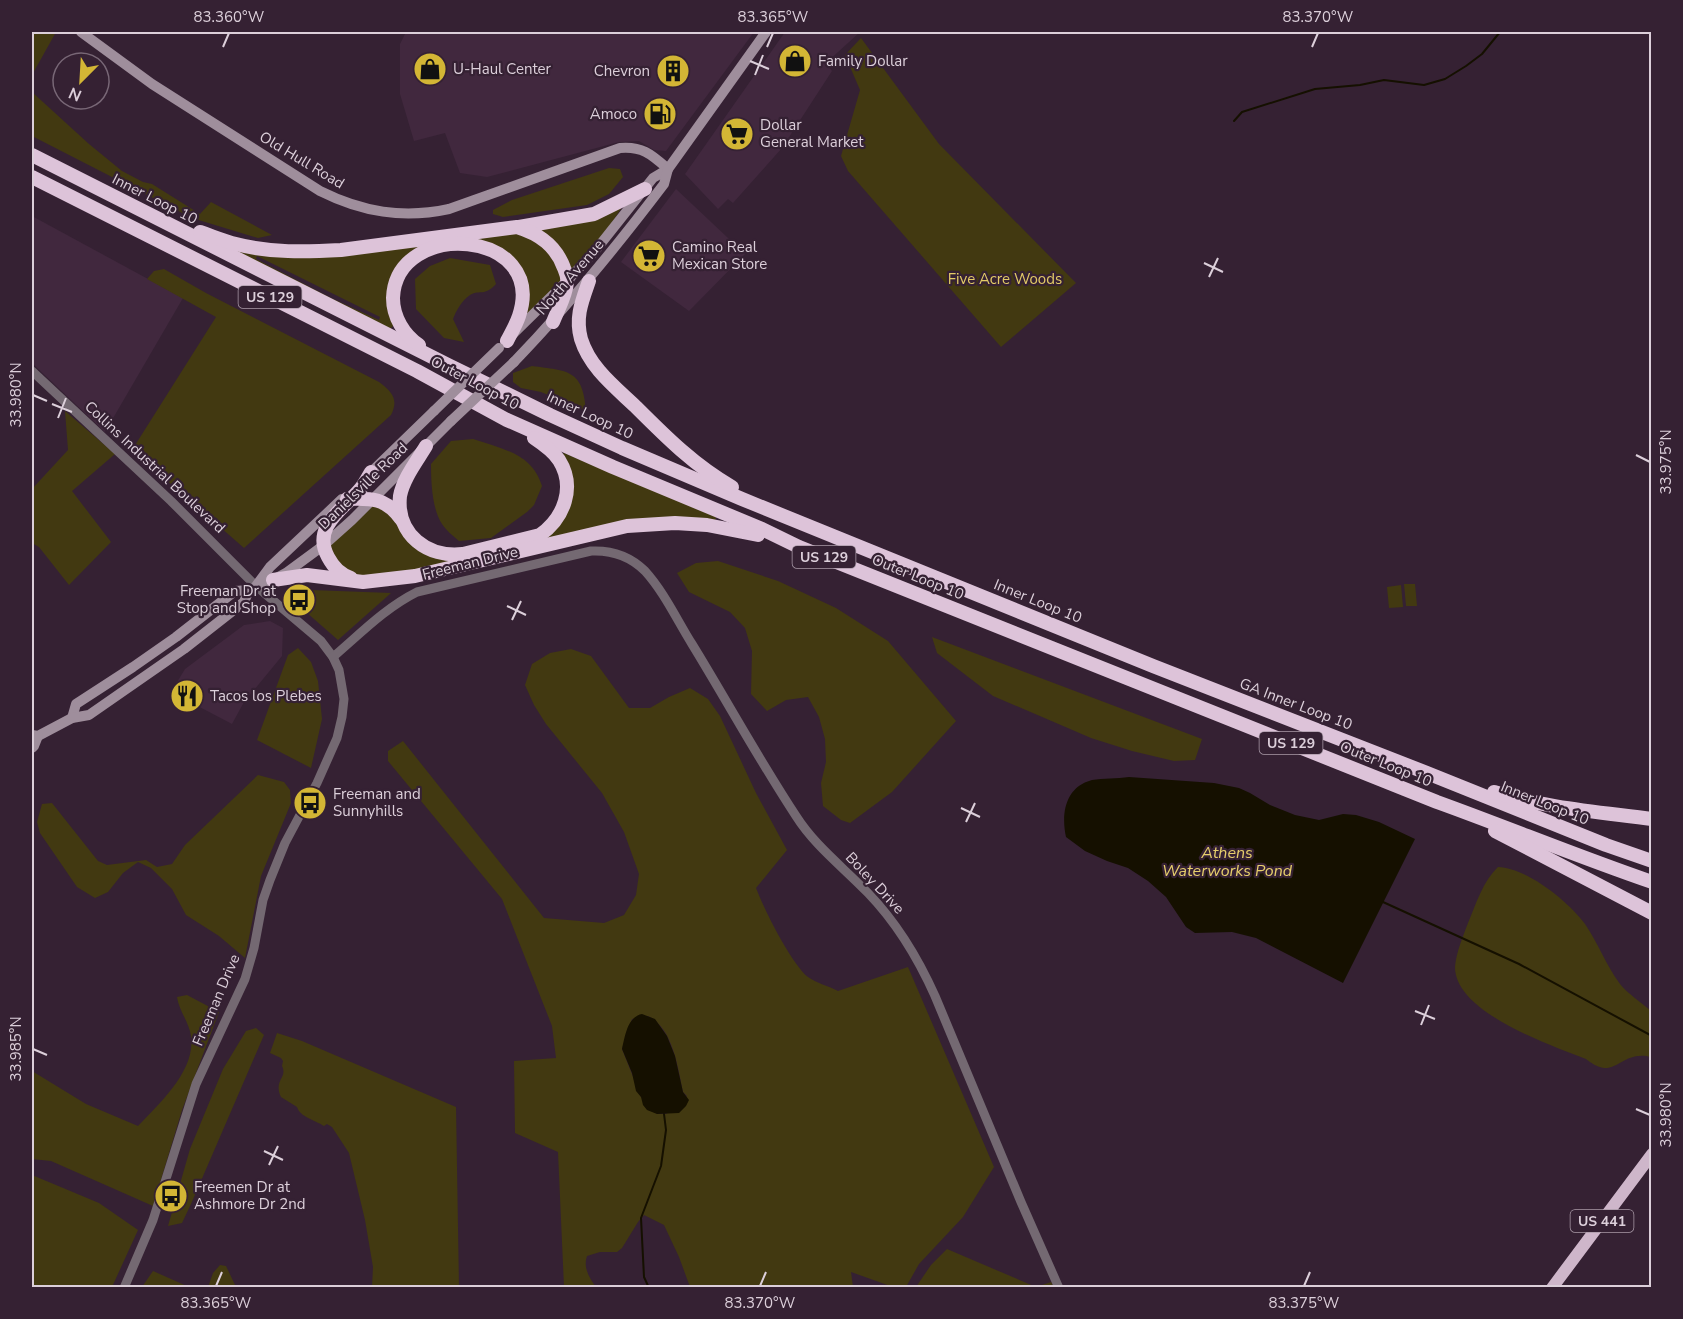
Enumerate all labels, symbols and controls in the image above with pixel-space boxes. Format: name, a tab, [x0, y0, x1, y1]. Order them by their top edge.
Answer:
text: 83.360°W	[194, 7, 265, 27]
text: 83.365°W	[738, 7, 809, 27]
text: 83.370°W	[1283, 7, 1354, 27]
shop icon: Family Dollar	[777, 43, 813, 79]
north arrow	[51, 51, 111, 111]
shop icon: U-Haul Center	[412, 51, 448, 87]
place label: Family Dollar	[818, 51, 908, 71]
building icon: Chevron	[655, 53, 691, 89]
place label: U-Haul Center	[453, 59, 552, 79]
place label: Chevron	[594, 61, 650, 81]
text: N	[65, 81, 85, 106]
fuel station icon: Amoco	[642, 96, 678, 132]
place label: Amoco	[590, 104, 637, 124]
place label: Dollar General Market	[760, 115, 864, 152]
supermarket icon: Dollar General Market	[719, 116, 755, 152]
street label: Old Hull Road	[256, 127, 348, 193]
street label: Inner Loop 10	[109, 169, 201, 229]
street label: North Avenue	[532, 235, 608, 319]
place label: Camino Real Mexican Store	[672, 237, 767, 274]
supermarket icon: Camino Real Mexican Store	[631, 238, 667, 274]
park label: Five Acre Woods	[948, 269, 1062, 289]
road number: US 129	[238, 286, 302, 308]
street label: Outer Loop 10	[427, 351, 523, 415]
text: 33.980°N	[6, 362, 26, 428]
street label: Inner Loop 10	[543, 386, 637, 444]
street label: Collins Industrial Boulevard	[80, 396, 230, 538]
text: 33.975°N	[1656, 429, 1676, 495]
street label: Danielsville Road	[314, 438, 412, 534]
street label: Freeman Drive	[420, 541, 520, 585]
road number: US 129	[792, 546, 856, 568]
street label: Outer Loop 10	[869, 549, 967, 605]
street label: Inner Loop 10	[991, 574, 1085, 628]
place label: Freeman Dr at Stop and Shop	[177, 581, 277, 618]
bus stop icon: Freeman Dr at Stop and Shop	[281, 582, 317, 618]
street label: GA Inner Loop 10	[1237, 673, 1355, 735]
restaurant icon: Tacos los Plebes	[169, 678, 205, 714]
place label: Tacos los Plebes	[210, 686, 322, 706]
road number: US 129	[1260, 732, 1322, 754]
street label: Outer Loop 10	[1337, 736, 1435, 792]
street label: Inner Loop 10	[1498, 776, 1592, 830]
place label: Freeman and Sunnyhills	[333, 784, 421, 821]
bus stop icon: Freeman and Sunnyhills	[292, 785, 328, 821]
water label: Athens Waterworks Pond	[1162, 842, 1293, 882]
street label: Boley Drive	[841, 848, 909, 918]
street label: Freeman Drive	[188, 951, 244, 1049]
text: 33.985°N	[6, 1016, 26, 1082]
text: 33.980°N	[1656, 1082, 1676, 1148]
place label: Freemen Dr at Ashmore Dr 2nd	[194, 1177, 305, 1214]
bus stop icon: Freemen Dr at Ashmore Dr 2nd	[153, 1178, 189, 1214]
road number: US 441	[1570, 1210, 1634, 1232]
text: 83.365°W	[181, 1293, 252, 1313]
text: 83.370°W	[725, 1293, 796, 1313]
text: 83.375°W	[1269, 1293, 1340, 1313]

